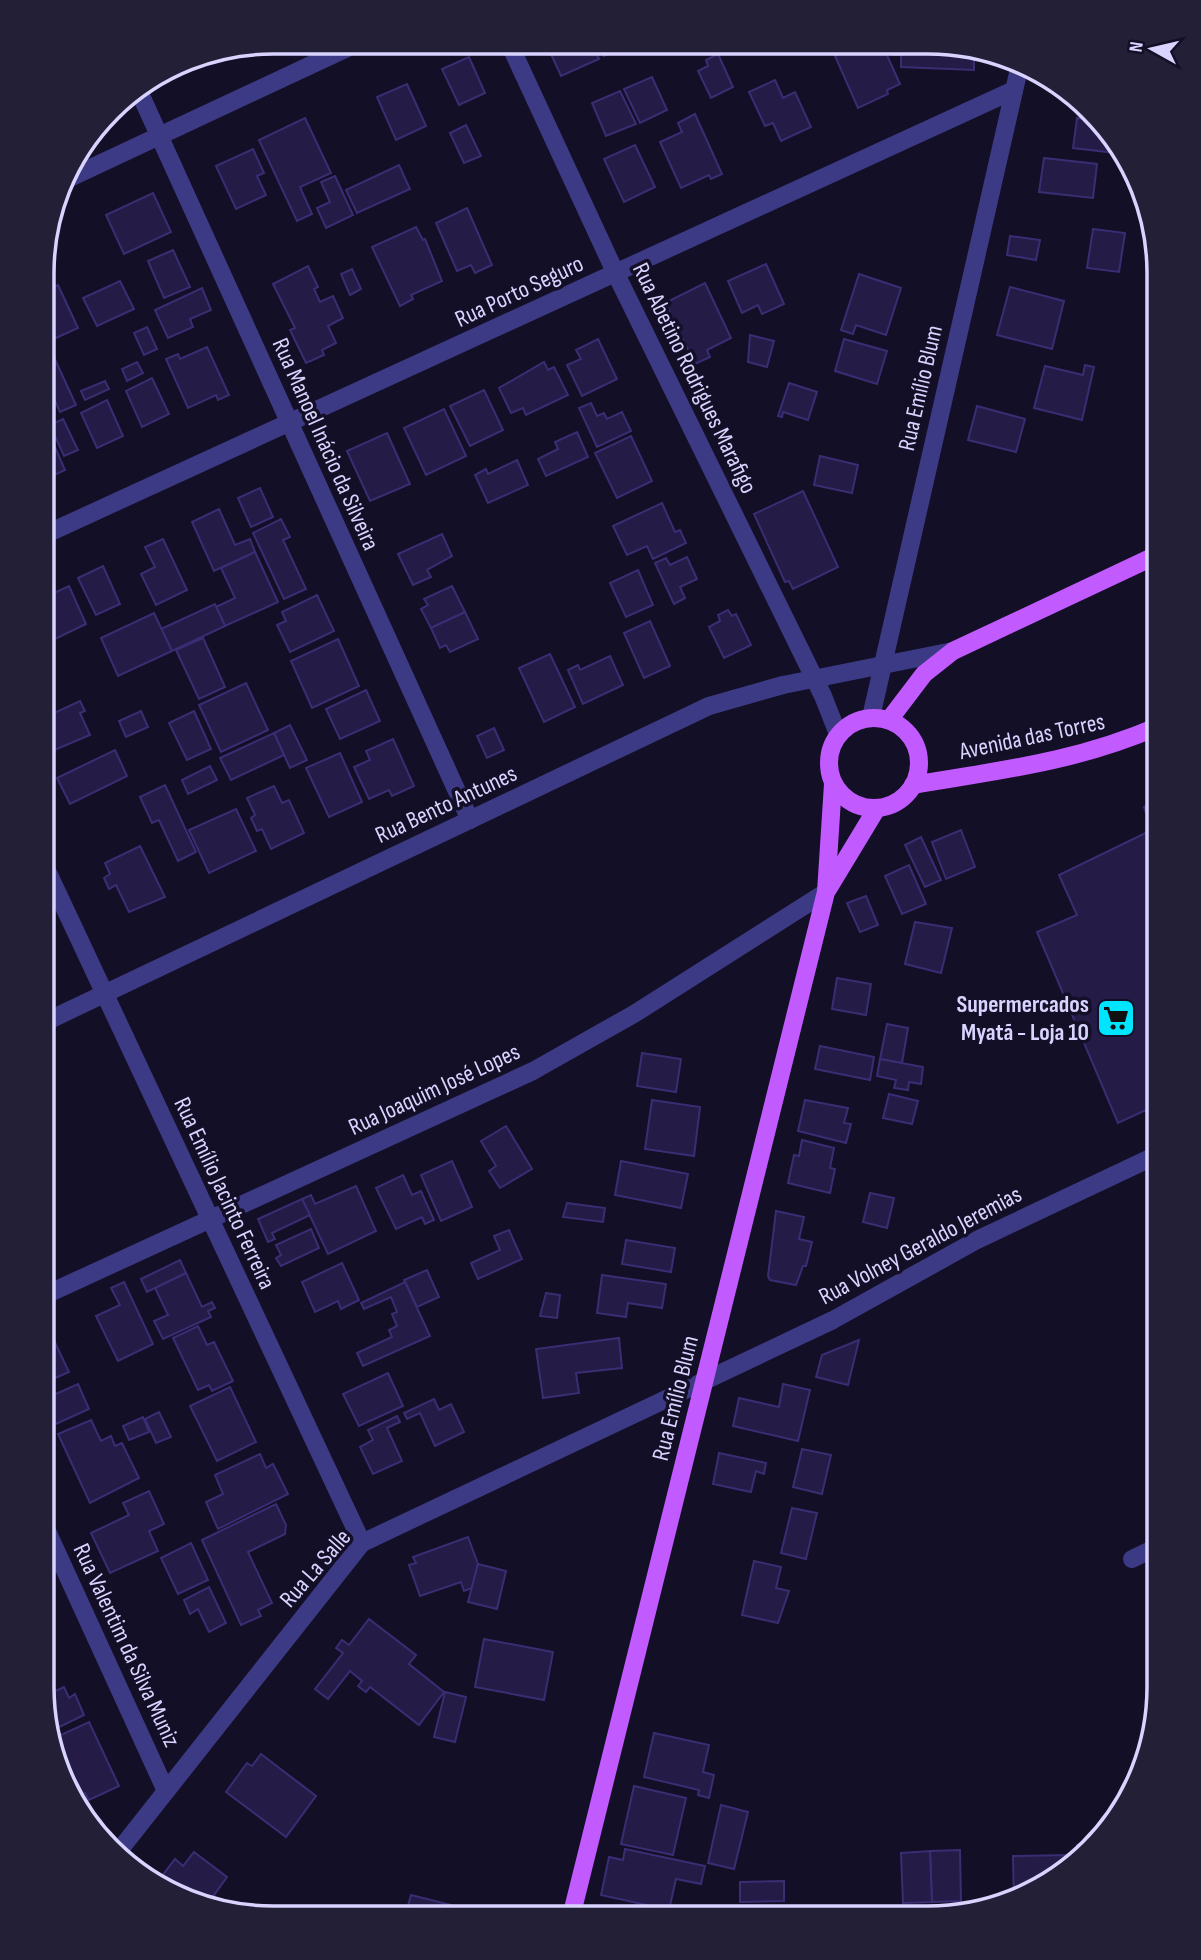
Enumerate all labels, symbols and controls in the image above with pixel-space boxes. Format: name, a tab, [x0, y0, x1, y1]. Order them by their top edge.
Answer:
north arrow	[1117, 14, 1187, 84]
text: N	[1125, 40, 1149, 53]
street label: Rua Porto Seguro	[450, 249, 588, 334]
street label: Rua Abetino Rodrigues Marafigo	[626, 258, 763, 498]
street label: Rua Emílio Blum	[892, 323, 949, 454]
street label: Rua Manoel Inácio da Silveira	[266, 334, 385, 555]
street label: Avenida das Torres	[956, 707, 1107, 766]
street label: Rua Bento Antunes	[371, 759, 522, 850]
place label: Supermercados Myatã - Loja 10	[956, 990, 1089, 1047]
supermarket icon: Supermercados Myatã - Loja 10	[1095, 997, 1137, 1039]
street label: Rua Joaquim José Lopes	[344, 1037, 524, 1142]
street label: Rua Emílio Jacinto Ferreira	[167, 1093, 282, 1294]
street label: Rua Volney Geraldo Jeremias	[814, 1180, 1027, 1311]
street label: Rua Emílio Blum	[646, 1333, 705, 1464]
street label: Rua La Salle	[274, 1523, 357, 1613]
street label: Rua Valentim da Silva Muniz	[67, 1539, 187, 1752]

